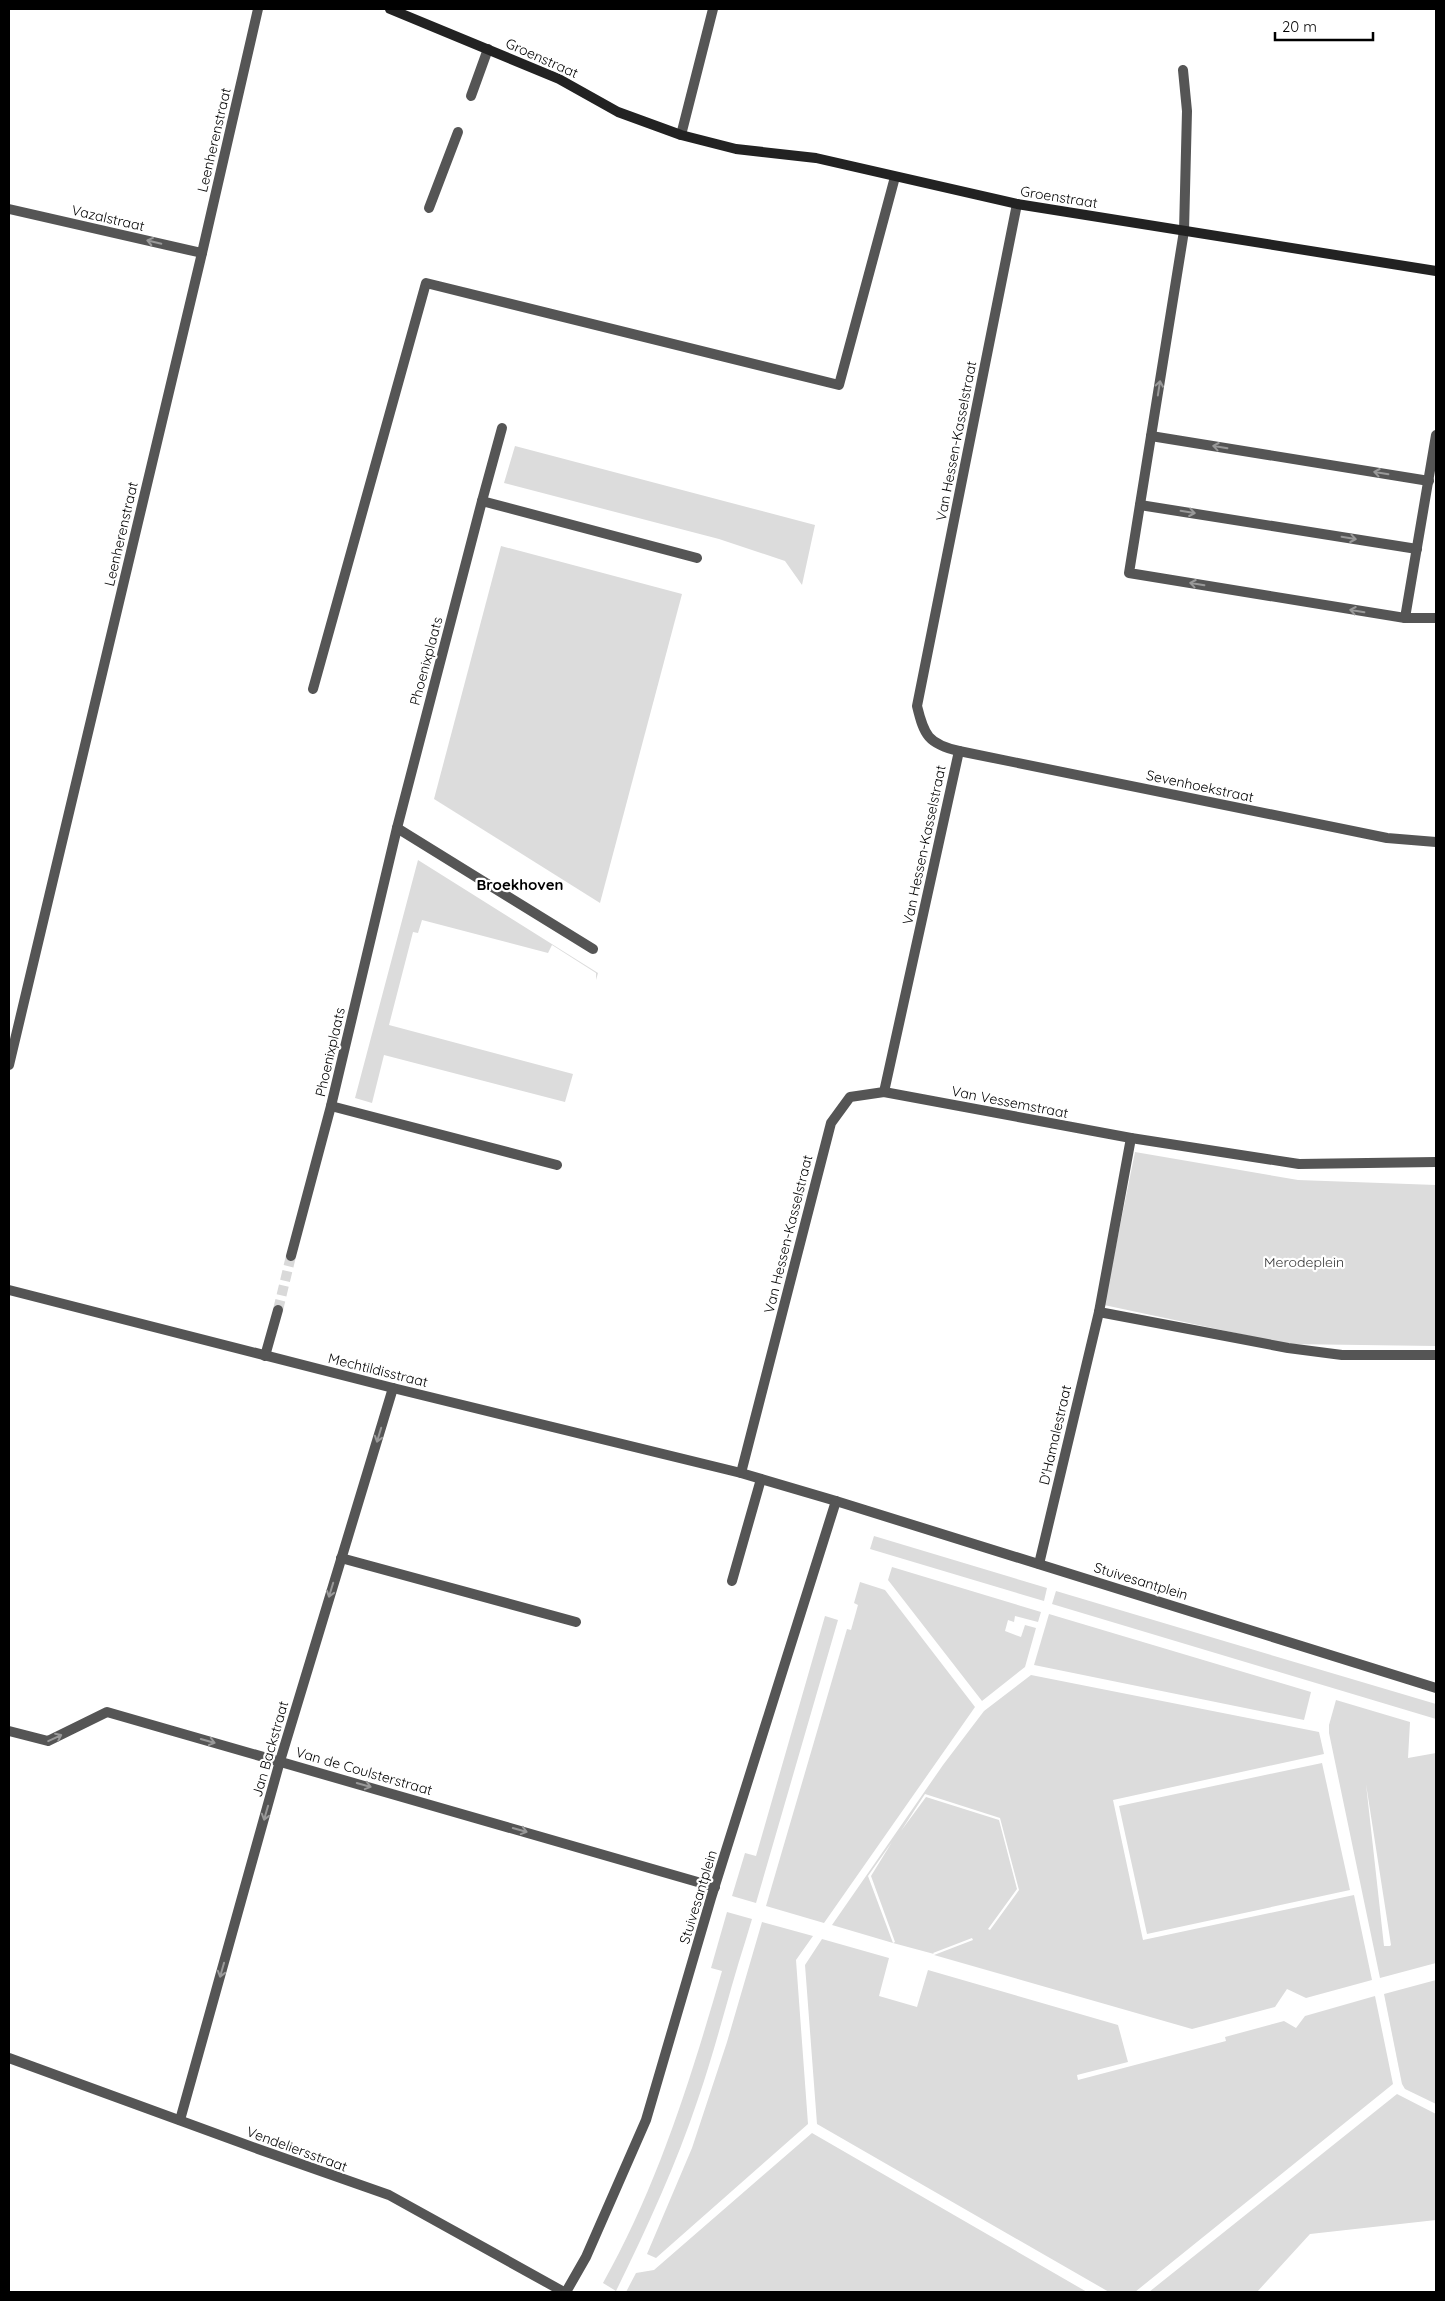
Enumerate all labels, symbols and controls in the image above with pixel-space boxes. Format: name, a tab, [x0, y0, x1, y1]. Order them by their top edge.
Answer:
scale bar	[1275, 10, 1372, 42]
text: 20 m	[1282, 17, 1317, 36]
street label: Groenstraat	[503, 34, 581, 82]
street label: Leenherenstraat	[193, 86, 235, 194]
street label: Groenstraat	[1019, 182, 1099, 212]
street label: Vazalstraat	[70, 201, 147, 235]
one-way arrow	[147, 237, 163, 246]
street label: Van Hessen-Kasselstraat	[932, 359, 980, 523]
one-way arrow	[1154, 380, 1164, 396]
one-way arrow	[1213, 441, 1229, 451]
one-way arrow	[1373, 467, 1389, 477]
street label: Leenherenstraat	[100, 480, 142, 588]
one-way arrow	[1180, 508, 1196, 518]
one-way arrow	[1340, 534, 1356, 544]
one-way arrow	[1189, 579, 1205, 589]
one-way arrow	[1349, 605, 1365, 615]
street label: Phoenixplaats	[406, 615, 446, 707]
street label: Van Hessen-Kasselstraat	[898, 763, 950, 926]
street label: Sevenhoekstraat	[1145, 766, 1256, 806]
district label: Broekhoven	[477, 875, 563, 894]
street label: Phoenixplaats	[311, 1006, 349, 1098]
street label: Van Vessemstraat	[950, 1082, 1070, 1122]
street label: Van Hessen-Kasselstraat	[760, 1153, 816, 1315]
park label: Merodeplein	[1264, 1253, 1344, 1271]
street label: Mechtildisstraat	[326, 1349, 430, 1391]
street label: D'Hamalestraat	[1035, 1383, 1075, 1487]
one-way arrow	[374, 1427, 383, 1442]
street label: Stuivesantplein	[1092, 1558, 1190, 1604]
one-way arrow	[326, 1582, 336, 1598]
street label: Jan Backstraat	[248, 1699, 292, 1799]
one-way arrow	[47, 1732, 62, 1742]
one-way arrow	[199, 1736, 215, 1746]
street label: Van de Coulsterstraat	[294, 1743, 435, 1799]
one-way arrow	[355, 1781, 371, 1791]
one-way arrow	[261, 1805, 270, 1821]
one-way arrow	[512, 1826, 528, 1836]
street label: Stuivesantplein	[675, 1848, 721, 1946]
one-way arrow	[217, 1962, 227, 1978]
street label: Vendeliersstraat	[244, 2122, 350, 2176]

